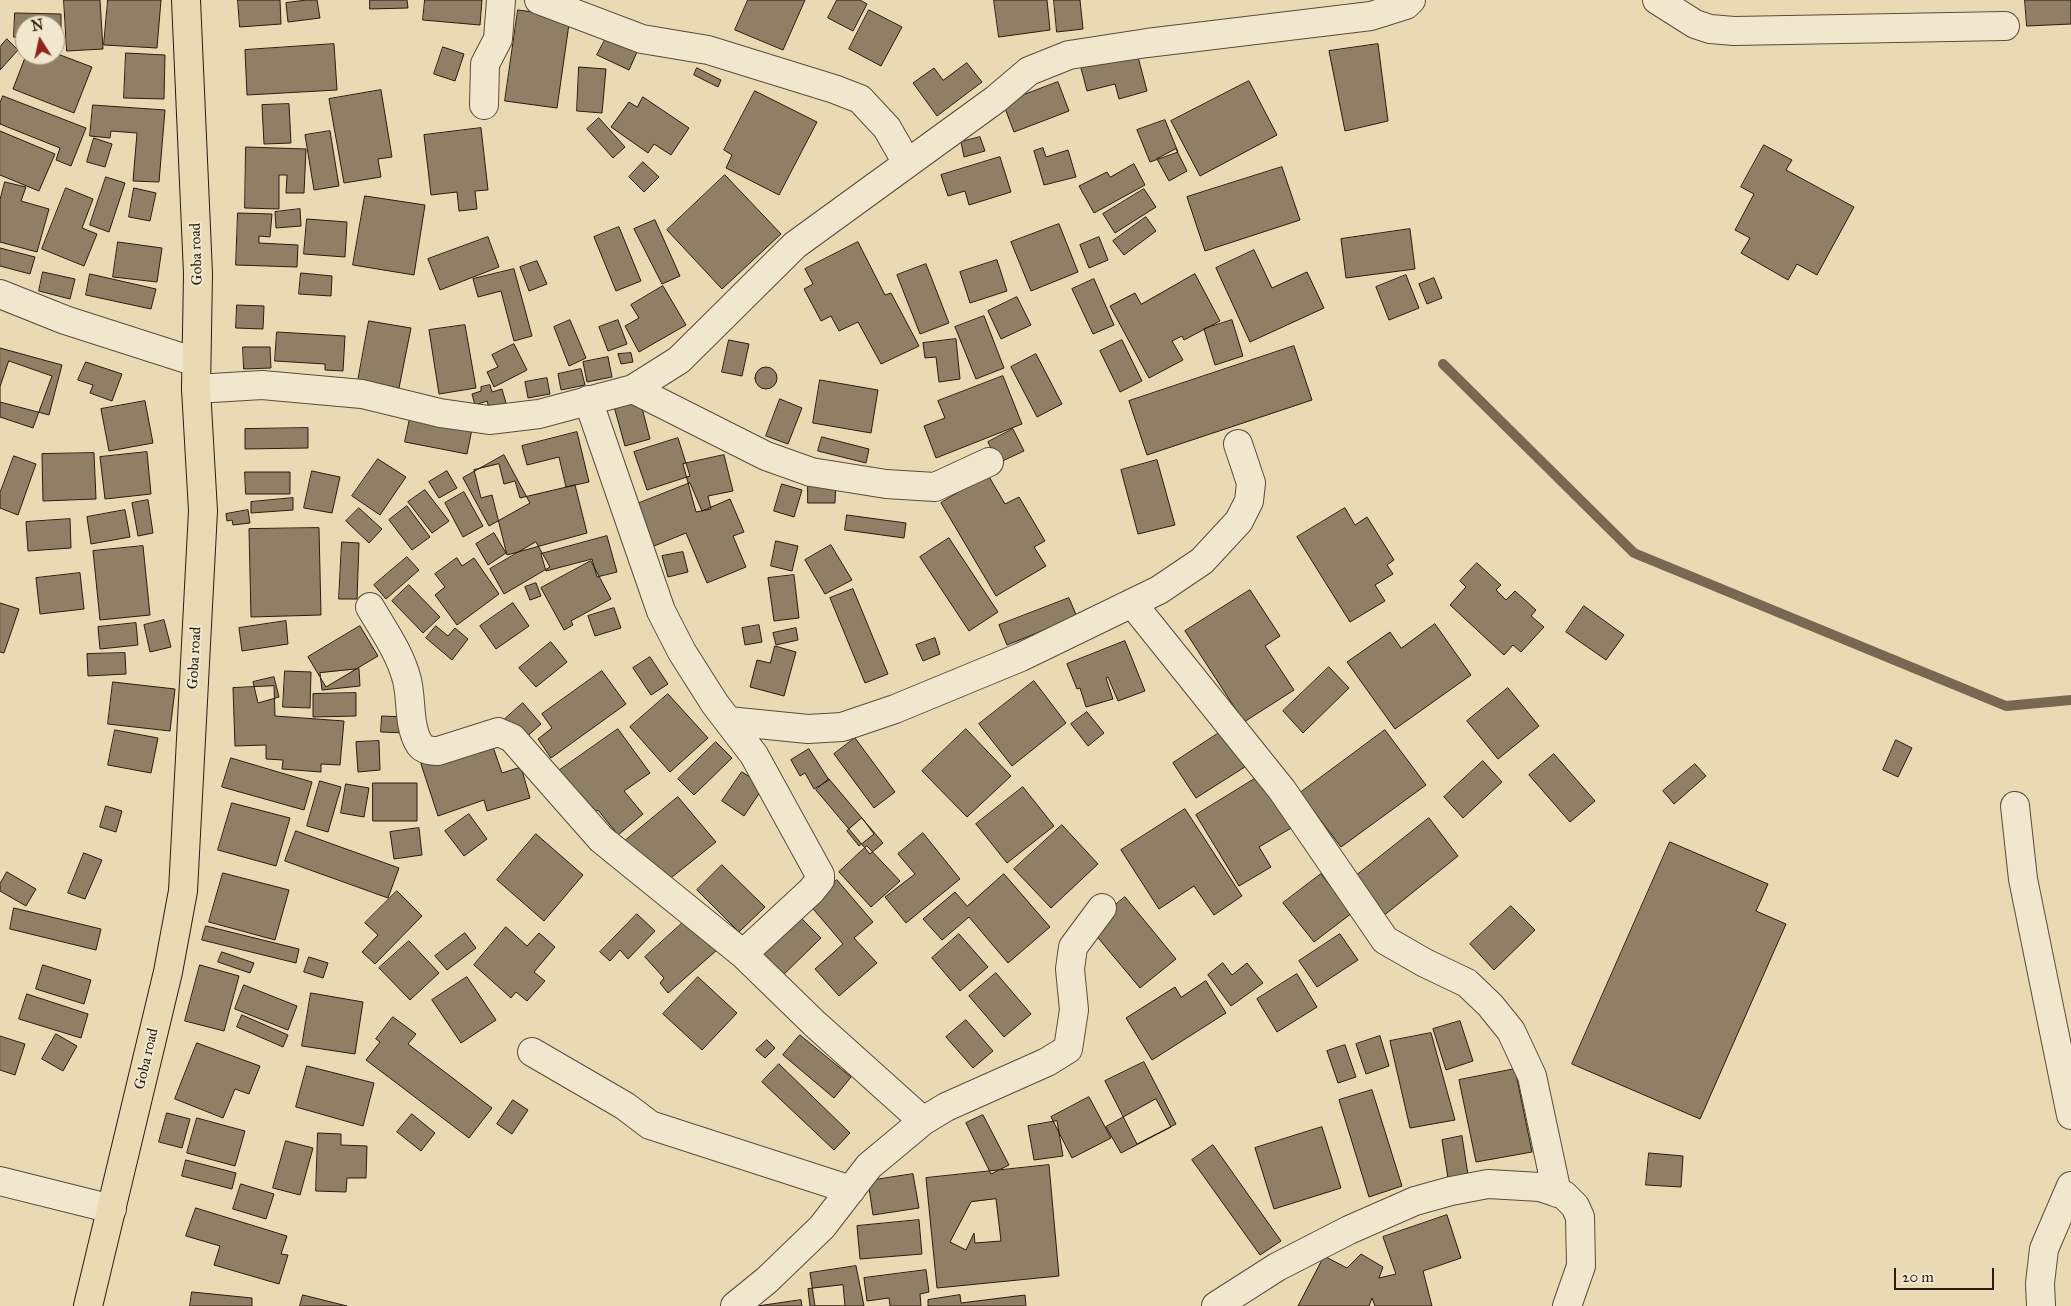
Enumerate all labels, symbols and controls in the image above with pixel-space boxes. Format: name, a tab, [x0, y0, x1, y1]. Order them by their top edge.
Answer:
north arrow	[15, 15, 65, 65]
text: N	[30, 16, 45, 35]
street label: Goba road	[187, 222, 207, 286]
street label: Goba road	[184, 626, 206, 690]
street label: Goba road	[131, 1026, 163, 1092]
scale bar	[1896, 1258, 1996, 1290]
text: 20 m	[1902, 1268, 1934, 1286]

